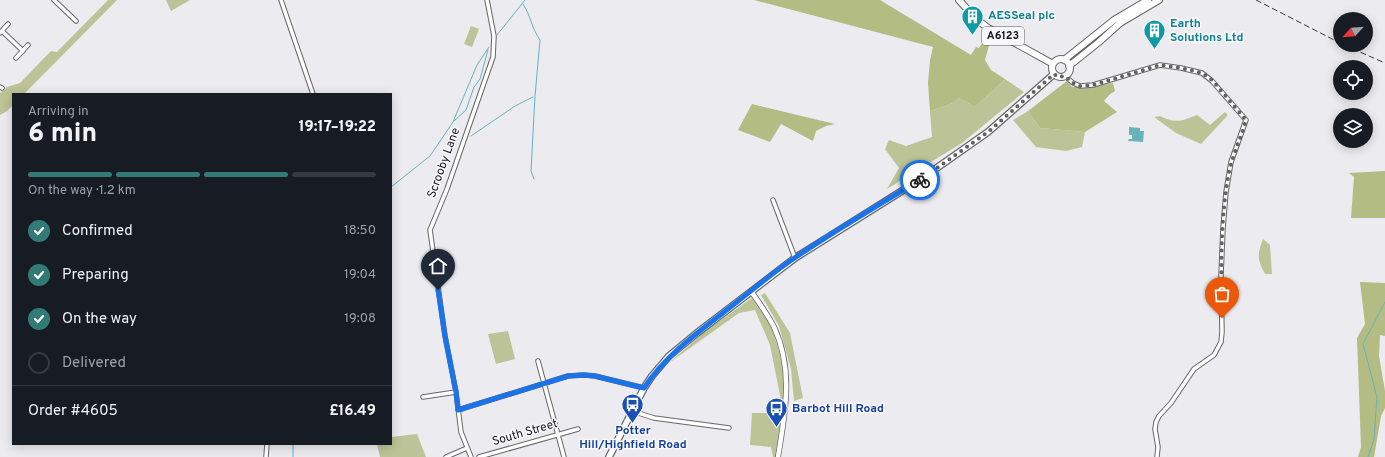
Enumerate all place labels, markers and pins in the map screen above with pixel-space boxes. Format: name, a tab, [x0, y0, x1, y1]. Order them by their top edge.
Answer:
building icon: AESSeal plc	[959, 3, 985, 36]
place label: AESSeal plc	[988, 8, 1055, 24]
place label: Earth Solutions Ltd	[1170, 16, 1243, 46]
building icon: Earth Solutions Ltd	[1142, 18, 1168, 51]
pin	[421, 249, 455, 290]
pin	[1205, 277, 1239, 318]
bus stop icon: Potter Hill/Highfield Road	[620, 391, 646, 424]
bus stop icon: Barbot Hill Road	[763, 396, 789, 429]
place label: Barbot Hill Road	[792, 401, 884, 417]
place label: Potter Hill/Highfield Road	[579, 423, 687, 453]

